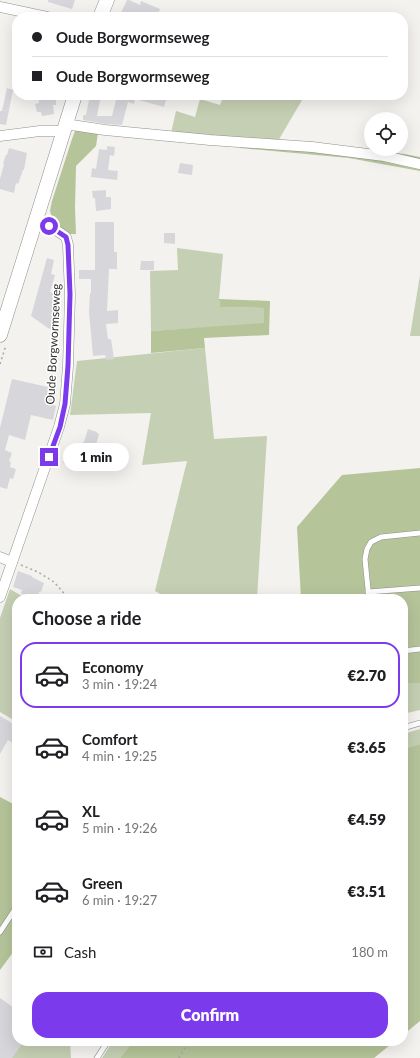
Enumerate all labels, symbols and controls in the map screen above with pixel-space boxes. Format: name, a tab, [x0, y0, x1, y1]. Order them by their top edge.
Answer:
text: Oude Borgwormseweg	[56, 28, 210, 46]
text: Oude Borgwormseweg	[56, 67, 210, 85]
map controls	[364, 112, 408, 156]
button: locate	[364, 112, 408, 156]
route start	[40, 217, 58, 235]
street label: Oude Borgwormseweg	[42, 283, 64, 405]
callout: 1 min	[63, 443, 129, 471]
route end	[40, 448, 58, 466]
text: 1 min	[80, 449, 112, 465]
text: Choose a ride	[32, 607, 141, 629]
icon: car	[34, 657, 70, 693]
text: Economy	[82, 658, 143, 676]
text: €2.70	[348, 666, 386, 684]
text: 3 min · 19:24	[82, 676, 157, 692]
icon: car	[34, 729, 70, 765]
text: Comfort	[82, 730, 138, 748]
text: €3.65	[348, 738, 386, 756]
text: 4 min · 19:25	[82, 748, 157, 764]
icon: car	[34, 801, 70, 837]
text: XL	[82, 802, 100, 820]
text: €4.59	[348, 810, 386, 828]
text: 5 min · 19:26	[82, 820, 157, 836]
icon: car	[34, 873, 70, 909]
text: Green	[82, 874, 123, 892]
text: €3.51	[348, 882, 386, 900]
text: 6 min · 19:27	[82, 892, 157, 908]
icon: cash	[32, 941, 54, 963]
text: Cash	[64, 943, 96, 961]
text: 180 m	[351, 944, 388, 960]
button: Confirm	[32, 992, 388, 1038]

